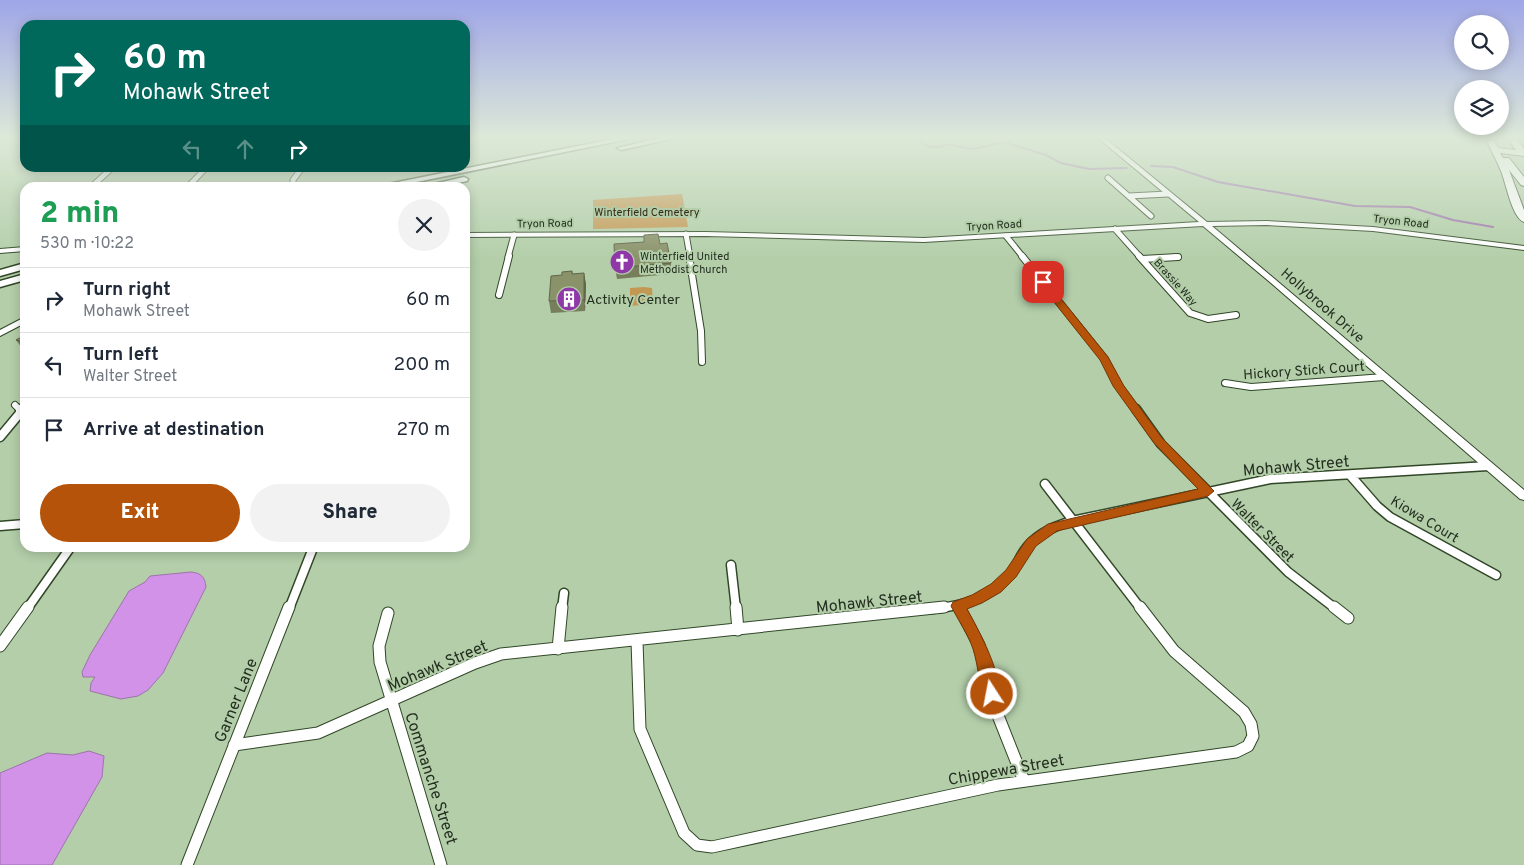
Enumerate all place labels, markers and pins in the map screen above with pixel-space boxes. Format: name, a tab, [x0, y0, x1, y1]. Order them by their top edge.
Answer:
church icon: Winterfield United Methodist Church	[609, 249, 635, 275]
place label: Winterfield United Methodist Church	[640, 250, 729, 277]
pin	[1022, 261, 1064, 303]
building icon: Activity Center	[556, 286, 582, 312]
place label: Activity Center	[586, 292, 681, 309]

